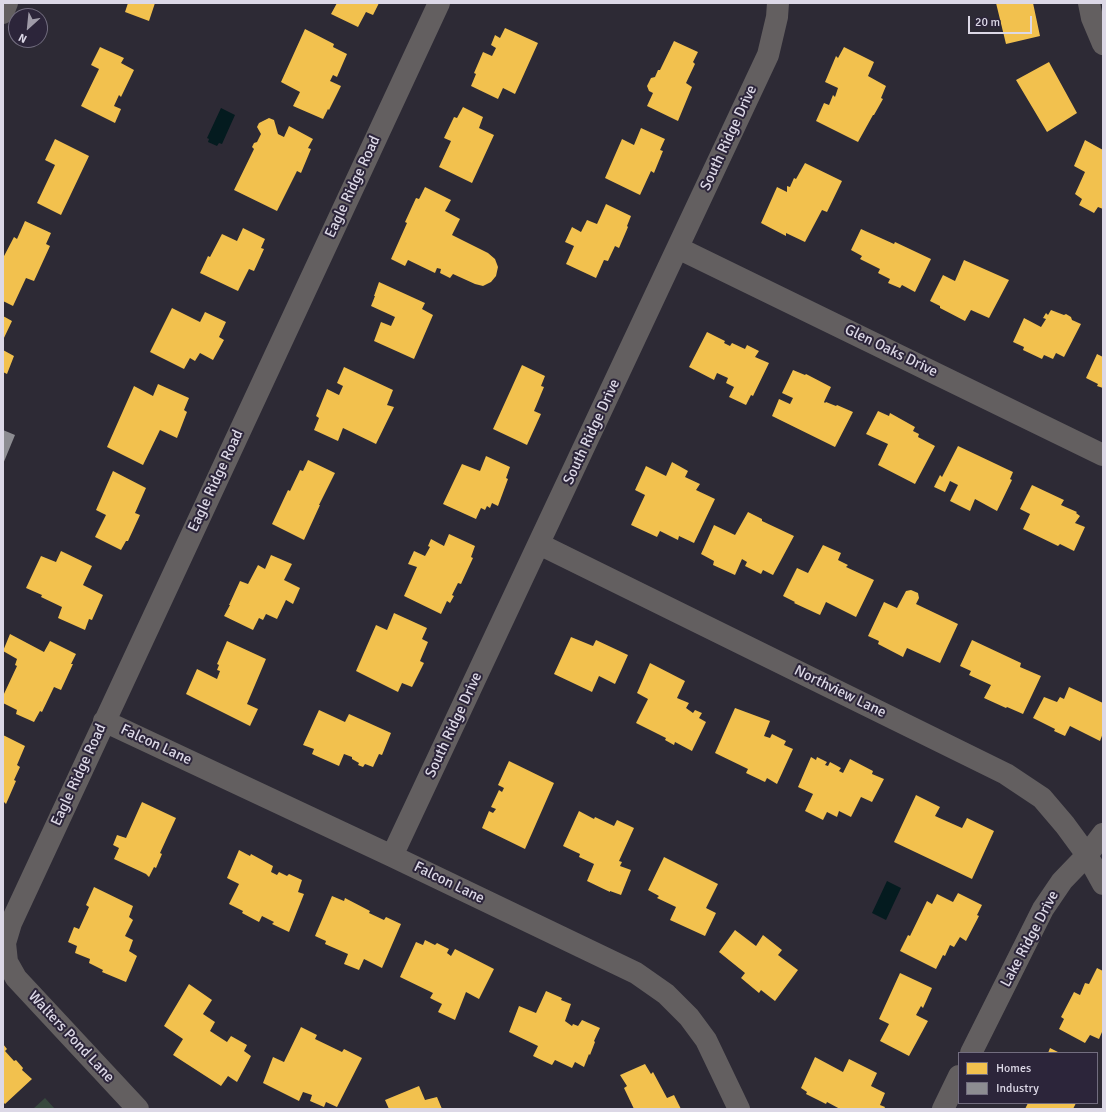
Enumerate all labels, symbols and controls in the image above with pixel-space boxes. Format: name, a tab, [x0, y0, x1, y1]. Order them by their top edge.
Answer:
north arrow	[8, 8, 48, 48]
scale bar	[970, 8, 1034, 34]
text: 20 m	[975, 15, 1000, 30]
text: N	[16, 31, 29, 46]
street label: South Ridge Drive	[697, 82, 761, 194]
street label: Eagle Ridge Road	[321, 133, 385, 241]
street label: Glen Oaks Drive	[842, 321, 940, 381]
street label: South Ridge Drive	[560, 376, 624, 488]
street label: Eagle Ridge Road	[184, 427, 248, 535]
street label: Northview Lane	[791, 662, 889, 722]
street label: South Ridge Drive	[422, 669, 486, 781]
street label: Eagle Ridge Road	[47, 721, 111, 829]
street label: Falcon Lane	[118, 721, 194, 769]
street label: Falcon Lane	[411, 858, 487, 908]
street label: Lake Ridge Drive	[997, 888, 1063, 990]
street label: Walters Pond Lane	[24, 988, 118, 1086]
legend	[958, 1052, 1098, 1104]
text: Homes	[996, 1061, 1031, 1076]
text: Industry	[996, 1081, 1039, 1096]

